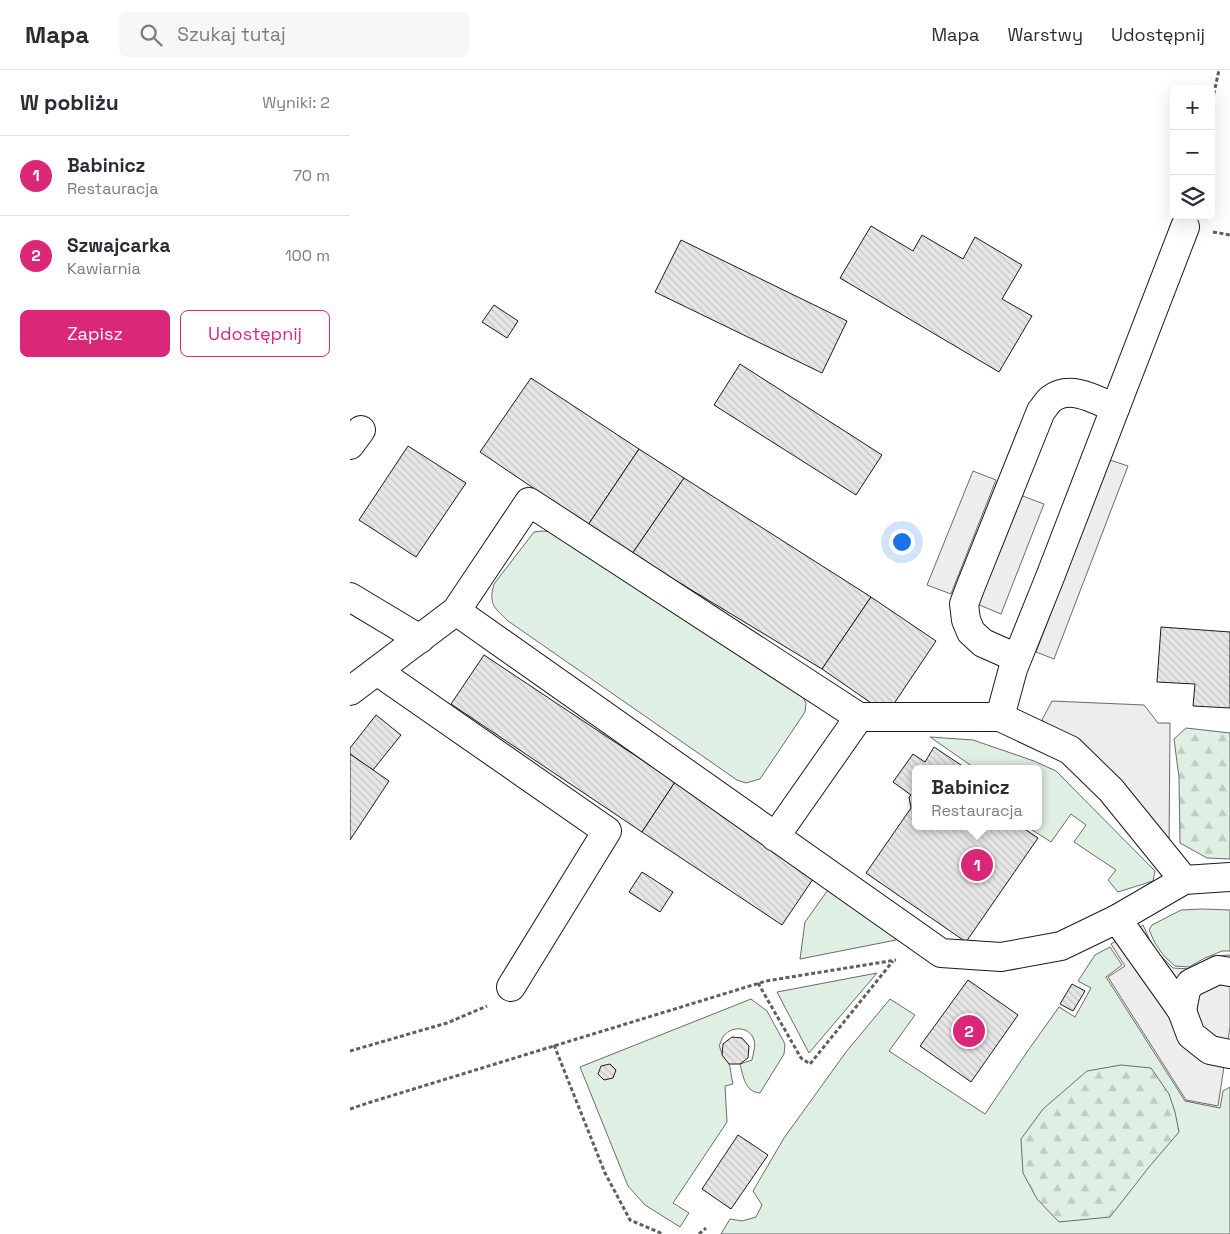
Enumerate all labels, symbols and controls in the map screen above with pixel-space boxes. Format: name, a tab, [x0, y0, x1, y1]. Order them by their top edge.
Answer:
search box	[119, 12, 469, 57]
text: Mapa	[25, 19, 89, 50]
icon: search	[137, 21, 165, 49]
text: Szukaj tutaj	[177, 22, 286, 47]
text: Mapa	[932, 23, 979, 46]
text: Warstwy	[1007, 23, 1083, 46]
text: Udostępnij	[1111, 23, 1205, 46]
map controls	[1170, 85, 1215, 220]
button: +	[1170, 85, 1215, 130]
text: W pobliżu	[20, 89, 119, 116]
text: Wyniki: 2	[262, 92, 330, 113]
button: −	[1170, 130, 1215, 175]
text: Babinicz	[67, 153, 145, 178]
text: 1	[32, 165, 40, 186]
text: 70 m	[293, 165, 330, 186]
button: layers	[1170, 175, 1215, 220]
text: Restauracja	[67, 178, 158, 199]
text: Szwajcarka	[67, 233, 170, 258]
text: 2	[31, 245, 41, 266]
text: 100 m	[285, 245, 330, 266]
text: Kawiarnia	[67, 258, 141, 279]
button: Zapisz	[20, 310, 170, 357]
button: Udostępnij	[180, 310, 330, 357]
your location	[889, 529, 915, 555]
popup	[912, 765, 1042, 830]
text: Babinicz	[931, 775, 1010, 800]
text: Restauracja	[931, 800, 1023, 821]
pin: 1	[961, 846, 993, 884]
pin: 2	[953, 1012, 985, 1050]

